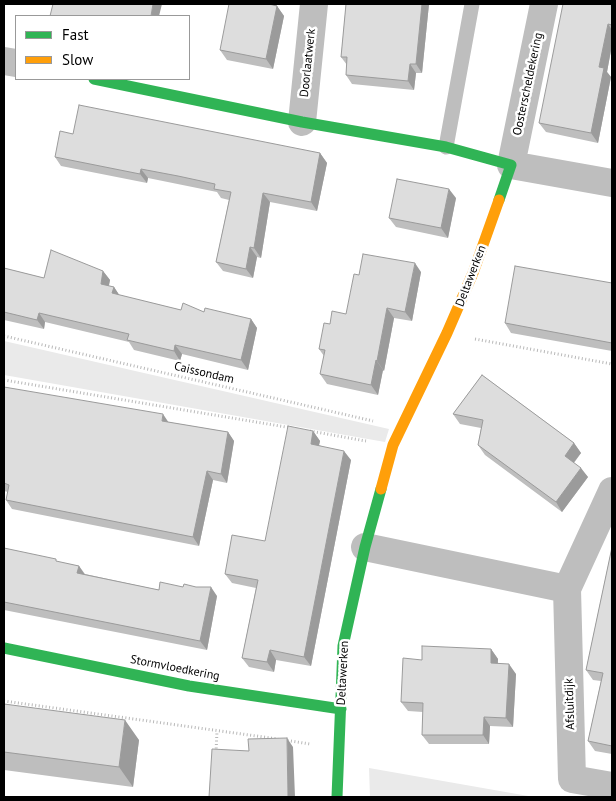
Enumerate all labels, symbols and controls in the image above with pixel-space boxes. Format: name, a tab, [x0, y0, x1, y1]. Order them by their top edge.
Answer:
legend	[15, 15, 190, 80]
text: Fast	[62, 25, 89, 44]
street label: Doorlaatwerk	[297, 28, 319, 98]
street label: Oosterscheldekering	[510, 31, 546, 137]
text: Slow	[62, 50, 93, 69]
street label: Deltawerken	[453, 243, 489, 309]
street label: Caissondam	[173, 359, 235, 387]
street label: Deltawerken	[334, 640, 352, 706]
street label: Stormvloedkering	[129, 652, 221, 684]
street label: Afsluitdijk	[562, 678, 578, 730]

